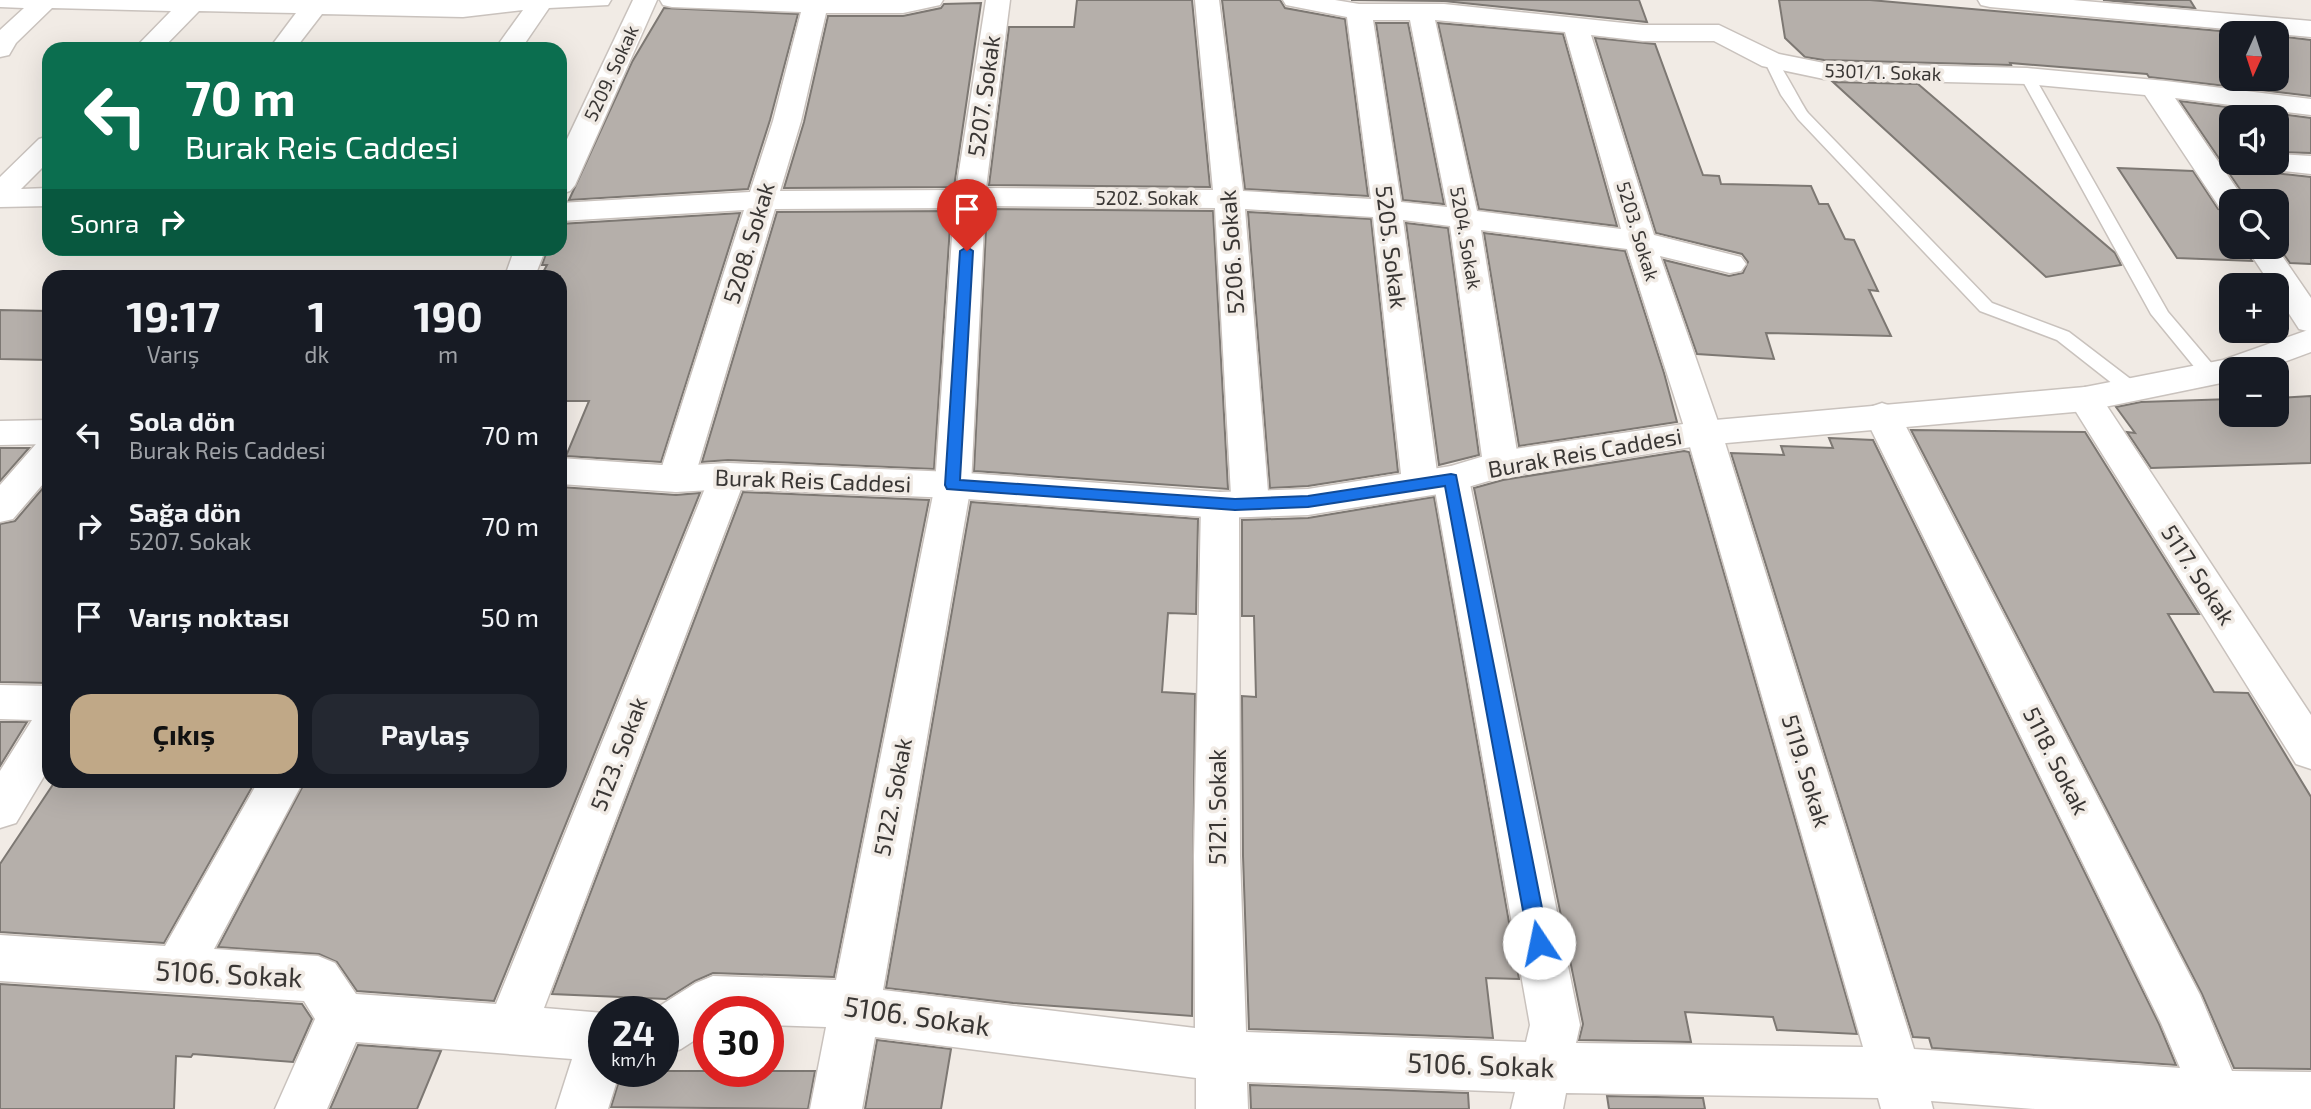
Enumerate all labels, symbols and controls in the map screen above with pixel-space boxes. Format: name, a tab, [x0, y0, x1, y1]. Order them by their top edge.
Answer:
street label: 5209. Sokak	[578, 21, 643, 124]
north arrow	[2219, 21, 2289, 91]
map controls	[2219, 21, 2289, 427]
street label: 5207. Sokak	[961, 33, 1005, 158]
street label: 5301/1. Sokak	[1824, 58, 1942, 85]
text: 70 m	[185, 67, 296, 126]
icon: left	[70, 70, 161, 161]
button: sound	[2219, 105, 2289, 175]
text: Burak Reis Caddesi	[185, 127, 459, 165]
street label: 5208. Sokak	[716, 178, 780, 307]
street label: 5203. Sokak	[1612, 178, 1665, 284]
pin	[937, 179, 997, 251]
street label: 5205. Sokak	[1371, 184, 1413, 310]
street label: 5204. Sokak	[1446, 185, 1487, 291]
street label: 5202. Sokak	[1096, 186, 1199, 209]
street label: 5206. Sokak	[1213, 189, 1249, 315]
button: search	[2219, 189, 2289, 259]
icon: arrive	[948, 190, 986, 228]
icon: right	[153, 203, 191, 241]
text: Sonra	[70, 207, 139, 238]
button: +	[2219, 273, 2289, 343]
text: 19:17	[126, 290, 220, 340]
text: 1	[308, 290, 326, 340]
text: 190	[413, 290, 483, 340]
text: Varış	[147, 340, 199, 368]
text: dk	[304, 340, 329, 368]
text: m	[438, 340, 458, 368]
button: −	[2219, 357, 2289, 427]
text: Sola dön	[129, 405, 235, 436]
icon: left	[70, 416, 108, 454]
text: 70 m	[481, 419, 539, 450]
street label: Burak Reis Caddesi	[1486, 421, 1684, 483]
text: Burak Reis Caddesi	[129, 436, 326, 464]
street label: Burak Reis Caddesi	[714, 463, 912, 497]
text: Sağa dön	[129, 496, 241, 527]
icon: right	[70, 507, 108, 545]
text: 70 m	[481, 510, 539, 541]
street label: 5117. Sokak	[2156, 519, 2242, 630]
text: 5207. Sokak	[129, 527, 251, 555]
icon: arrive	[70, 598, 108, 636]
text: Varış noktası	[129, 601, 289, 632]
text: 50 m	[481, 601, 539, 632]
street label: 5123. Sokak	[584, 693, 653, 814]
button: Çıkış	[70, 694, 298, 774]
button: Paylaş	[312, 694, 539, 774]
street label: 5118. Sokak	[2018, 702, 2096, 819]
street label: 5119. Sokak	[1777, 711, 1837, 831]
street label: 5122. Sokak	[867, 735, 917, 858]
street label: 5121. Sokak	[1203, 749, 1231, 865]
position arrow	[1502, 906, 1576, 980]
street label: 5106. Sokak	[155, 952, 303, 994]
street label: 5106. Sokak	[842, 988, 992, 1042]
speed limit sign: 30	[693, 996, 784, 1087]
text: 24	[612, 1011, 655, 1053]
street label: 5106. Sokak	[1407, 1044, 1555, 1084]
text: km/h	[611, 1048, 656, 1070]

